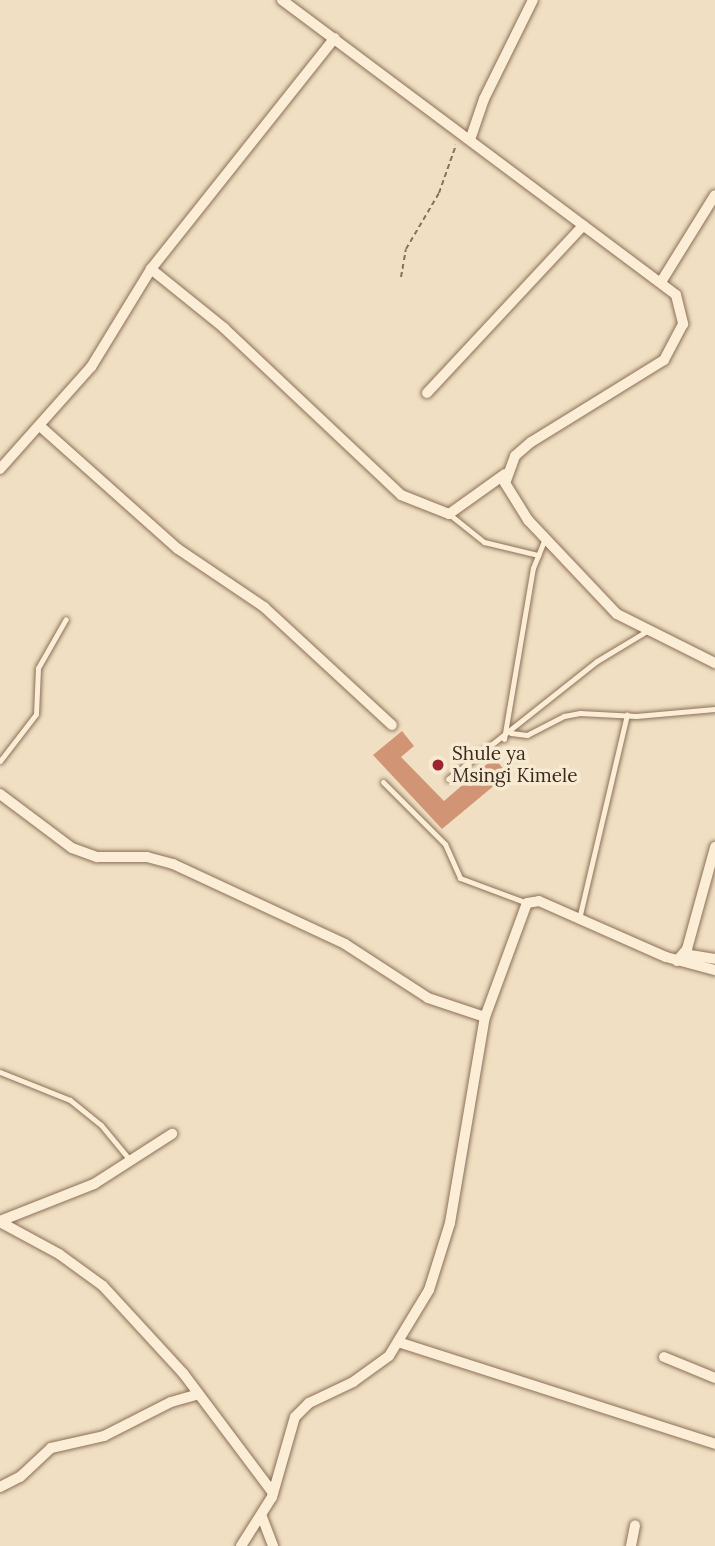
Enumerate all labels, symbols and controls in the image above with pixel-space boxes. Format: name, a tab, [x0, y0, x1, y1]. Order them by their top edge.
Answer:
place label: Shule ya Msingi Kimele	[452, 743, 577, 787]
marker: Shule ya Msingi Kimele	[430, 757, 446, 773]

